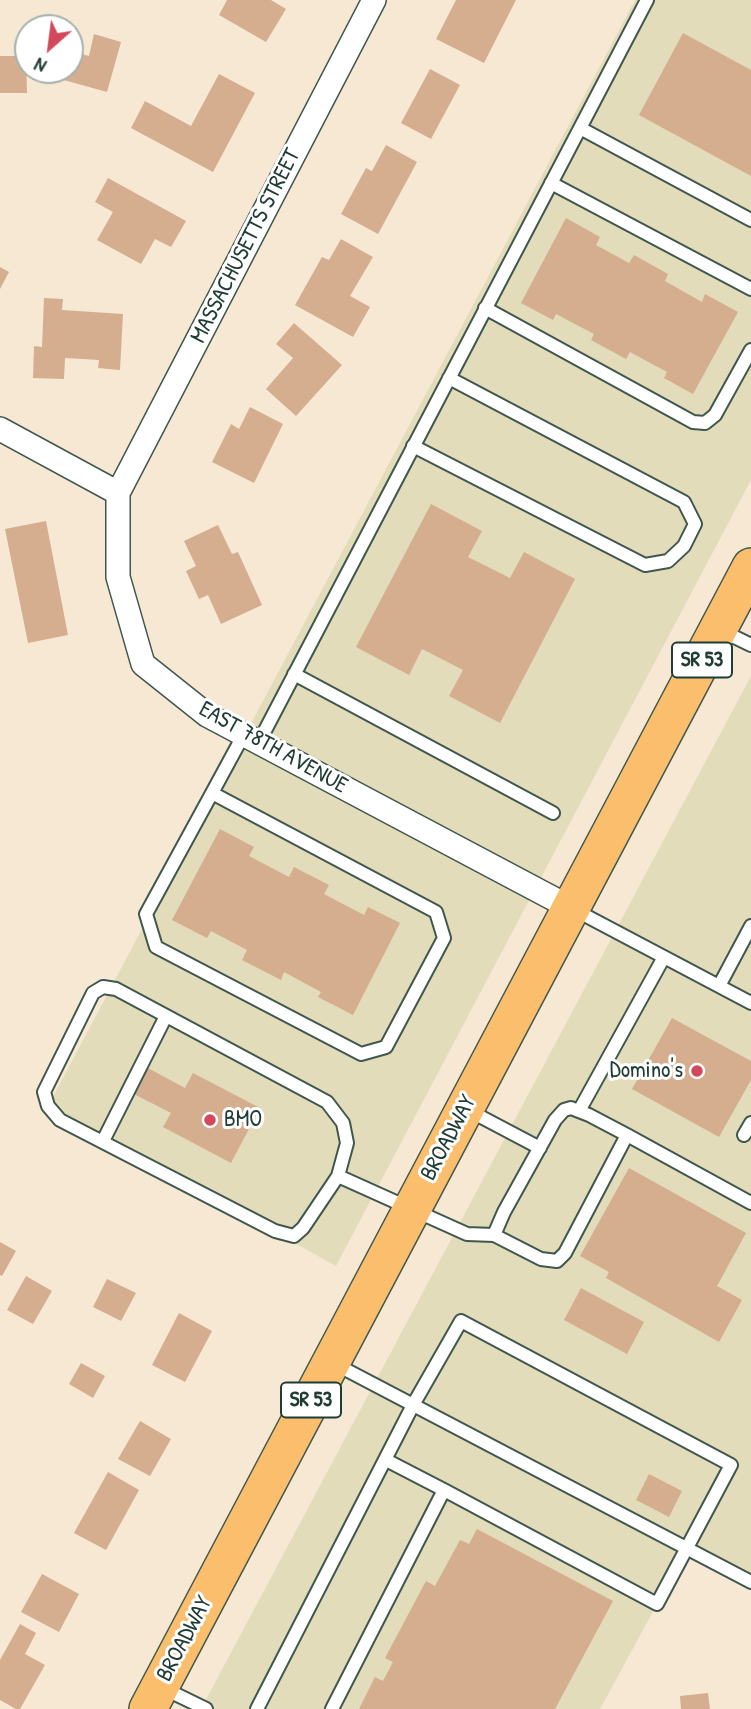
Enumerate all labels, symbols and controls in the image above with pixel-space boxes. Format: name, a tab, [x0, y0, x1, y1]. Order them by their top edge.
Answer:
north arrow	[14, 14, 84, 84]
text: N	[30, 52, 51, 80]
street label: MASSACHUSETTS STREET	[185, 144, 307, 348]
road number: SR 53	[672, 642, 732, 678]
street label: EAST 78TH AVENUE	[194, 696, 352, 800]
place label: Domino's	[610, 1057, 683, 1085]
marker: Domino's	[689, 1063, 705, 1079]
street label: BROADWAY	[415, 1091, 483, 1185]
place label: BMO	[224, 1106, 262, 1134]
marker: BMO	[202, 1112, 218, 1128]
road number: SR 53	[281, 1382, 341, 1418]
street label: BROADWAY	[151, 1592, 219, 1686]

